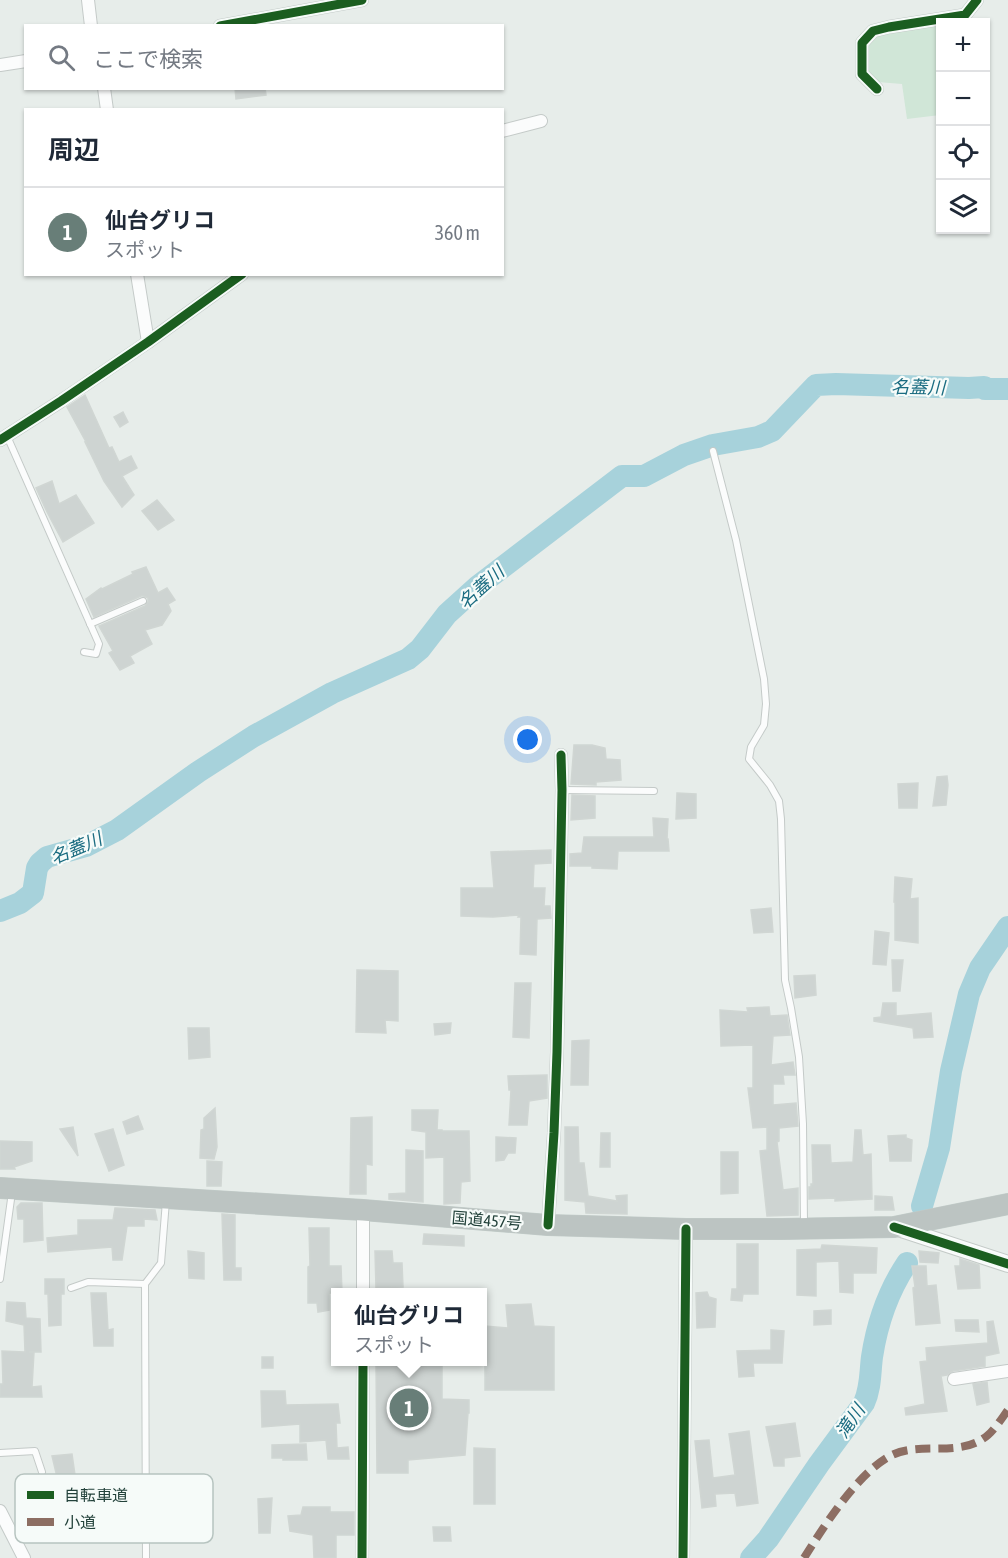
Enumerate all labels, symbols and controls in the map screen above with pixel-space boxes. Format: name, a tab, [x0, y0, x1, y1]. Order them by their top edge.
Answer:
map controls	[936, 18, 990, 234]
button: +	[936, 18, 990, 72]
search box	[24, 24, 504, 90]
icon: search	[45, 41, 78, 74]
text: ここで検索	[93, 46, 203, 72]
button: −	[936, 72, 990, 126]
button: locate	[936, 126, 990, 180]
text: 周辺	[48, 135, 100, 165]
button: layers	[936, 180, 990, 234]
text: 仙台グリコ	[105, 207, 215, 233]
text: 1	[63, 221, 72, 244]
text: 360 m	[435, 221, 480, 244]
text: スポット	[105, 238, 185, 261]
water label: 名蓋川	[891, 376, 947, 398]
water label: 名蓋川	[454, 560, 510, 613]
your location	[513, 725, 542, 754]
water label: 名蓋川	[47, 827, 107, 868]
street label: 国道457号	[451, 1208, 523, 1232]
popup	[331, 1288, 487, 1366]
text: 仙台グリコ	[354, 1302, 464, 1328]
text: スポット	[354, 1333, 434, 1356]
pin: 1	[390, 1386, 428, 1430]
water label: 滝川	[831, 1399, 870, 1442]
legend	[15, 1474, 213, 1543]
text: 自転車道	[64, 1486, 128, 1504]
text: 小道	[64, 1513, 96, 1531]

